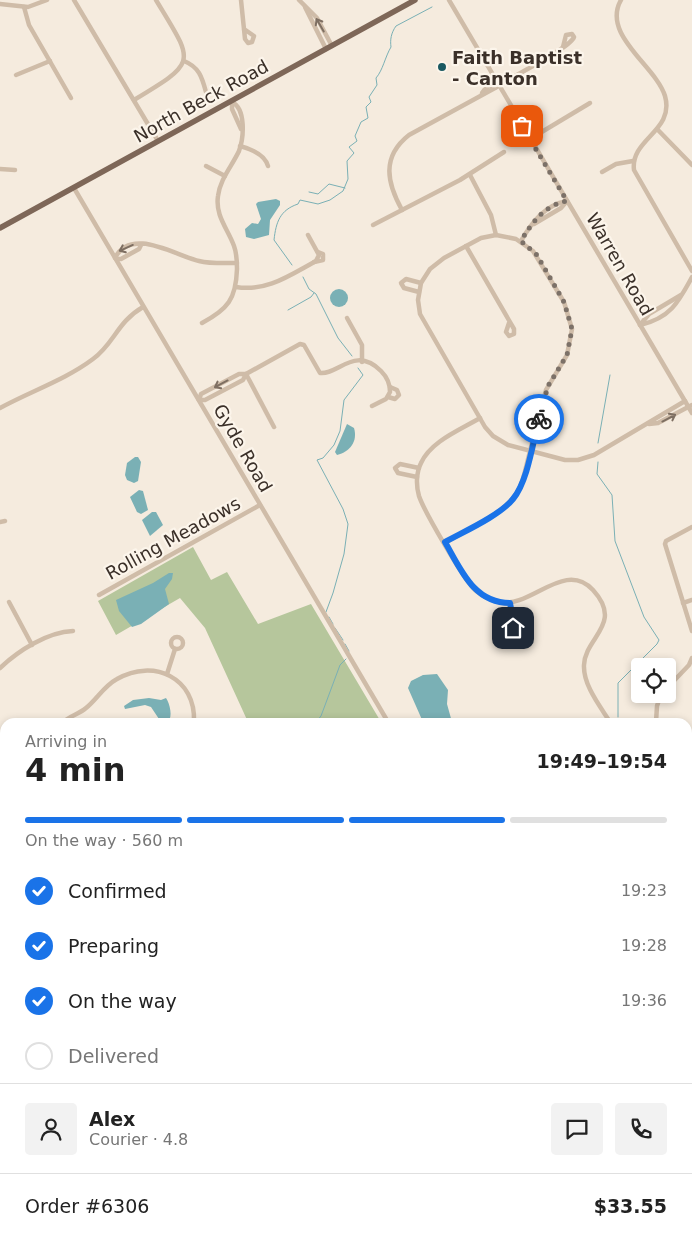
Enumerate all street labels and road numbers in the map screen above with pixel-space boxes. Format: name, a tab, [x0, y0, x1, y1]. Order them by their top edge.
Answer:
street label: North Beck Road	[130, 55, 272, 147]
street label: Warren Road	[582, 209, 658, 319]
street label: Gyde Road	[209, 400, 277, 496]
street label: Rolling Meadows	[102, 492, 244, 584]

